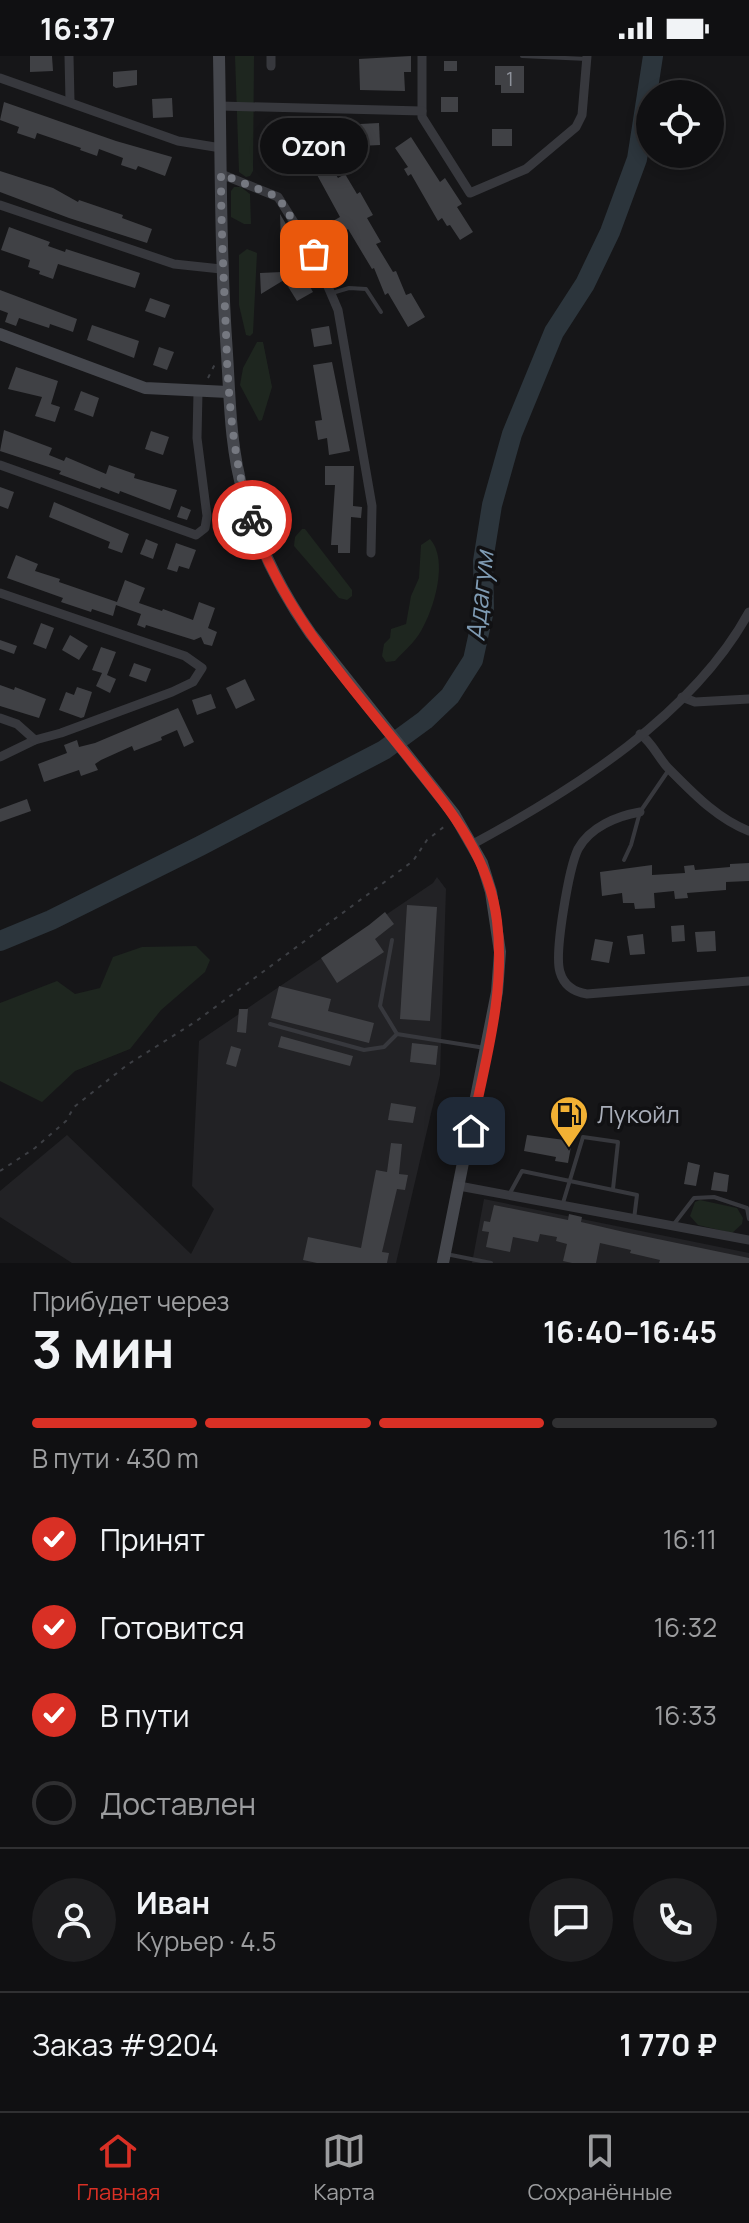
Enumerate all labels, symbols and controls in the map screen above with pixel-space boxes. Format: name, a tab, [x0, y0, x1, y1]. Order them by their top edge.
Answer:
text: 16:37	[40, 8, 116, 49]
house number: 1	[506, 65, 514, 92]
map controls	[636, 80, 724, 168]
button: locate	[636, 80, 724, 168]
callout: Ozon	[260, 118, 368, 174]
text: Ozon	[282, 128, 346, 164]
pin	[280, 220, 348, 288]
icon: bag	[292, 232, 336, 276]
courier	[212, 480, 292, 560]
icon: bike	[230, 498, 274, 542]
water label: Адагум	[456, 547, 502, 643]
fuel station icon: Лукойл	[548, 1094, 590, 1149]
pin	[437, 1097, 505, 1165]
place label: Лукойл	[597, 1097, 680, 1130]
icon: home	[449, 1109, 493, 1153]
text: Прибудет через	[32, 1283, 230, 1319]
text: 16:40–16:45	[543, 1311, 717, 1352]
text: 3 мин	[32, 1313, 174, 1384]
text: В пути · 430 m	[32, 1440, 199, 1476]
icon: check	[32, 1517, 76, 1561]
text: Принят	[100, 1519, 205, 1560]
text: 16:11	[663, 1521, 717, 1557]
icon: check	[32, 1605, 76, 1649]
text: Готовится	[100, 1607, 245, 1648]
text: 16:32	[654, 1609, 717, 1645]
icon: check	[32, 1693, 76, 1737]
text: В пути	[100, 1695, 190, 1736]
text: 16:33	[654, 1697, 717, 1733]
text: Доставлен	[100, 1783, 256, 1824]
button: person	[32, 1878, 116, 1962]
button: chat	[529, 1878, 613, 1962]
button: phone	[633, 1878, 717, 1962]
text: Иван	[136, 1882, 210, 1923]
text: Курьер · 4.5	[136, 1923, 277, 1959]
text: Заказ #9204	[32, 2024, 219, 2065]
text: 1 770 ₽	[619, 2024, 717, 2065]
tab: Главная	[76, 2129, 160, 2207]
tab: Карта	[313, 2129, 375, 2207]
tab: Сохранённые	[528, 2129, 672, 2207]

